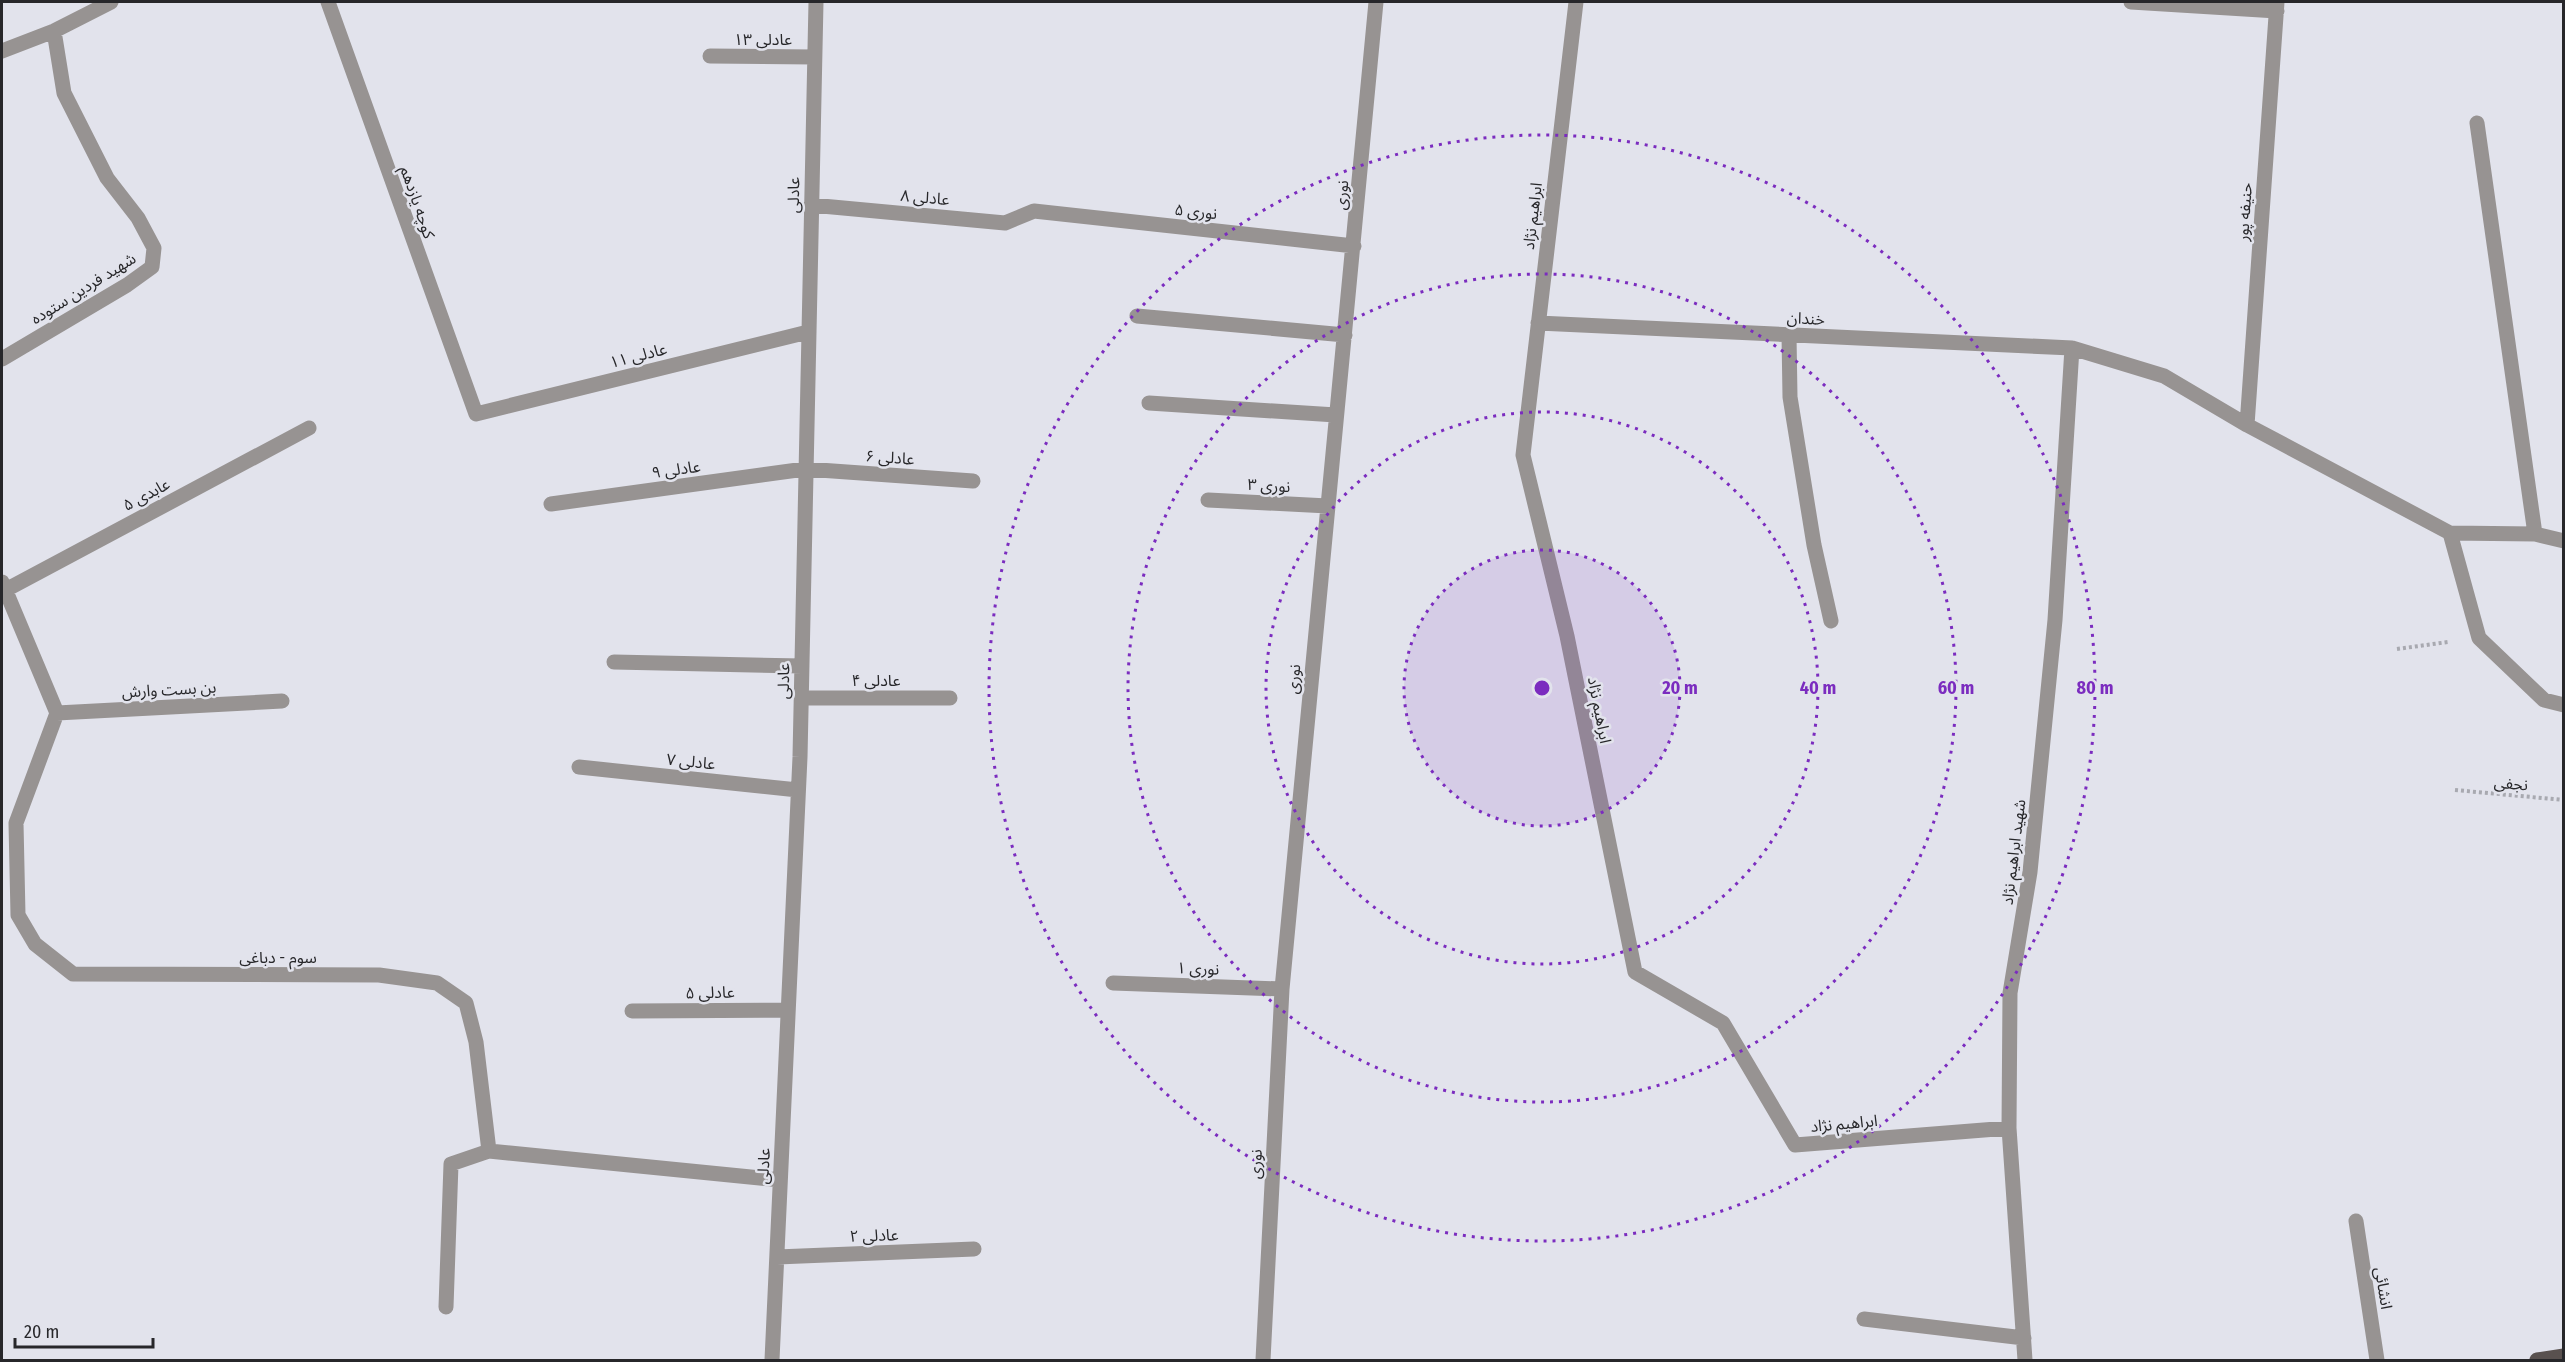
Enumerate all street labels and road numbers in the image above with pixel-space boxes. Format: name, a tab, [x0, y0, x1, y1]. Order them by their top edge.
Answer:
street label: عادلی ۱۳	[734, 30, 792, 49]
street label: کوچه یازدهم	[393, 163, 439, 242]
street label: عادلی	[784, 177, 803, 213]
street label: نوری	[1331, 179, 1352, 211]
street label: ابراهیم نژاد	[1519, 181, 1549, 251]
street label: حنیفه پور	[2233, 182, 2257, 243]
street label: عادلی ۸	[900, 186, 950, 209]
street label: نوری ۵	[1174, 200, 1218, 223]
street label: شهید فردین ستوده	[27, 249, 139, 328]
street label: خندان	[1786, 308, 1826, 329]
street label: عادلی ۱۱	[608, 339, 669, 372]
street label: عادلی ۶	[865, 446, 915, 469]
street label: عادلی ۹	[650, 457, 702, 482]
street label: عابدی ۵	[119, 474, 173, 515]
street label: نوری ۳	[1247, 475, 1291, 496]
street label: عادلی	[774, 663, 793, 699]
street label: نوری	[1283, 663, 1304, 695]
street label: عادلی ۴	[851, 671, 901, 690]
street label: ابراهیم نژاد	[1581, 675, 1615, 746]
street label: بن بست وارش	[121, 678, 217, 701]
street label: عادلی ۷	[665, 749, 716, 774]
street label: نجفی	[2493, 773, 2529, 794]
street label: شهید ابراهیم نژاد	[1998, 798, 2032, 906]
street label: سوم - دباغی	[239, 948, 317, 970]
street label: نوری ۱	[1176, 958, 1220, 979]
street label: عادلی ۵	[685, 983, 735, 1002]
street label: ابراهیم نژاد	[1810, 1111, 1879, 1139]
street label: عادلی	[753, 1147, 774, 1185]
street label: نوری	[1245, 1149, 1266, 1179]
street label: عادلی ۲	[849, 1225, 899, 1246]
street label: انشائی	[2371, 1266, 2396, 1311]

